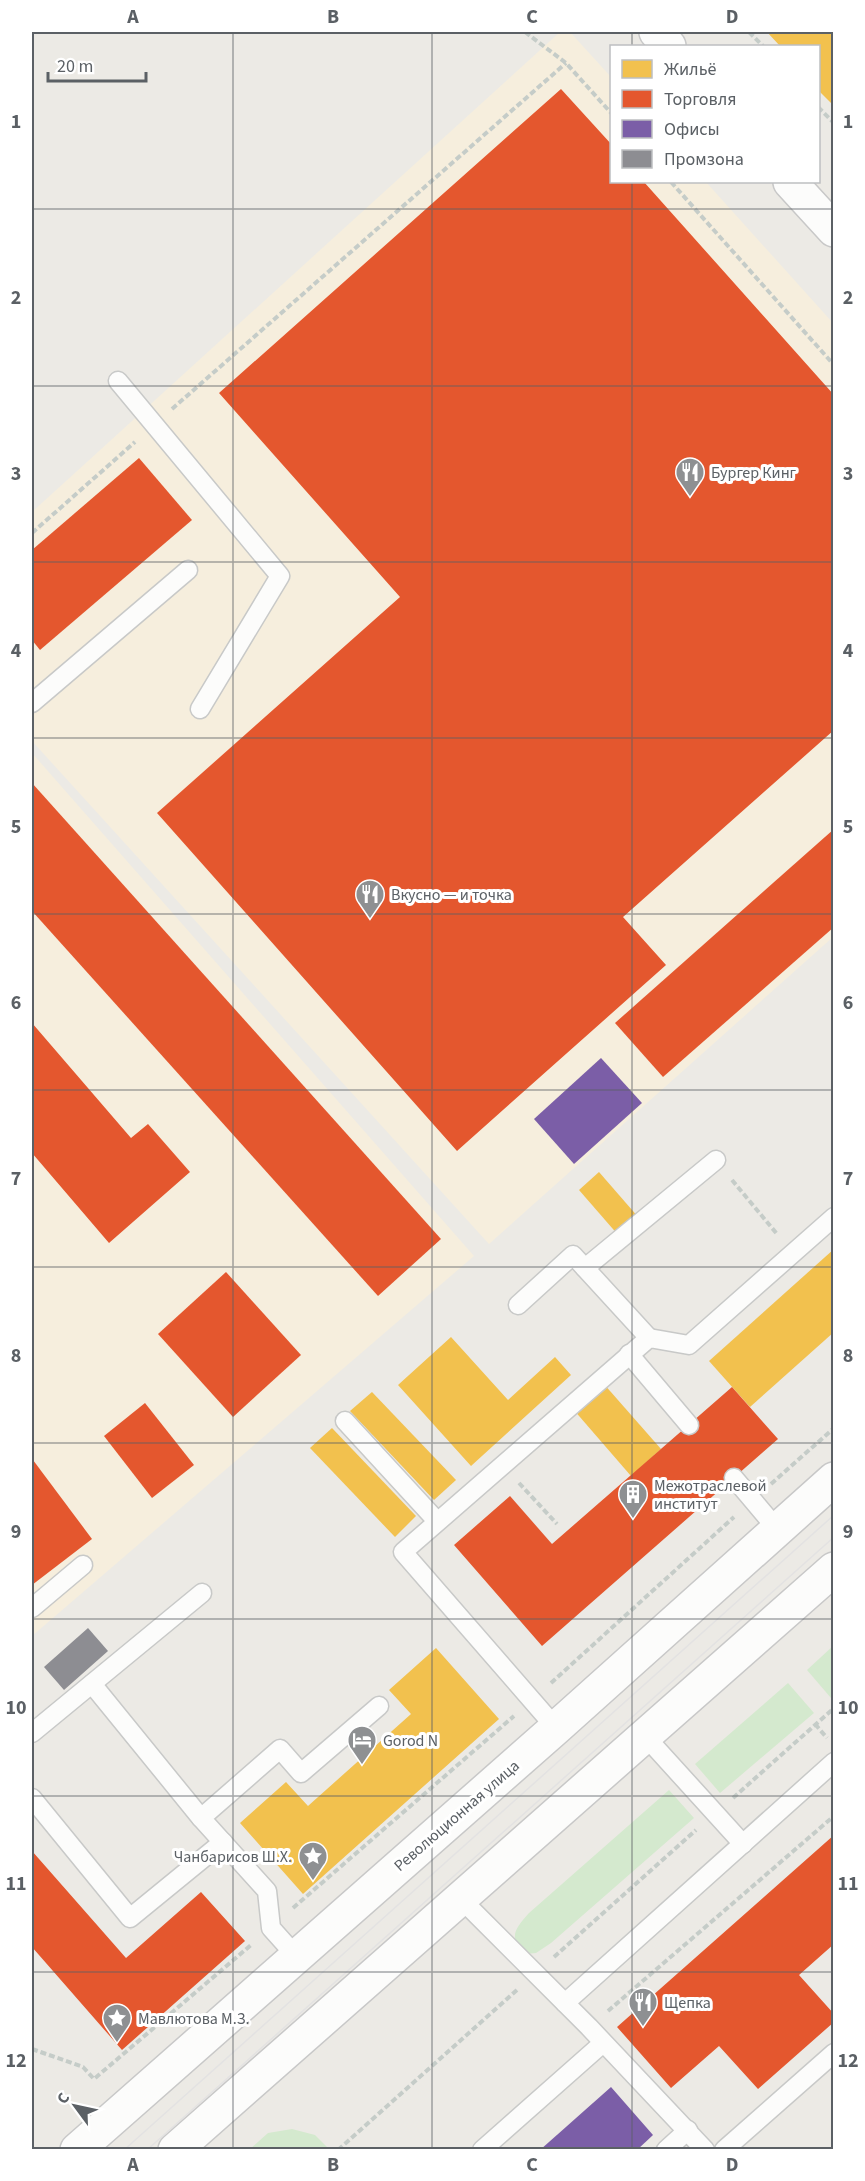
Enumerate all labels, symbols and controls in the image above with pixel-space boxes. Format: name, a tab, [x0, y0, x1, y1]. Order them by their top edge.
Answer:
text: A	[126, 3, 139, 31]
text: B	[327, 3, 339, 31]
text: C	[526, 3, 538, 31]
text: D	[726, 3, 738, 31]
scale bar	[48, 45, 146, 83]
legend	[610, 45, 820, 183]
text: 20 m	[57, 54, 93, 79]
text: Жильё	[664, 57, 717, 82]
text: Торговля	[664, 87, 737, 112]
text: 1	[11, 108, 21, 136]
text: 1	[843, 108, 853, 136]
text: Офисы	[664, 117, 720, 142]
text: Промзона	[664, 147, 744, 172]
text: 2	[11, 284, 21, 312]
text: 2	[843, 284, 853, 312]
restaurant icon: Бургер Кинг	[674, 456, 706, 498]
text: 3	[11, 460, 21, 488]
text: 3	[843, 460, 853, 488]
place label: Бургер Кинг	[711, 462, 797, 484]
text: 4	[11, 637, 22, 665]
text: 4	[843, 637, 854, 665]
text: 5	[11, 813, 21, 841]
text: 5	[843, 813, 853, 841]
restaurant icon: Вкусно — и точка	[354, 878, 386, 920]
place label: Вкусно — и точка	[391, 884, 512, 906]
text: 6	[11, 989, 21, 1017]
text: 6	[843, 989, 853, 1017]
text: 7	[11, 1165, 21, 1193]
text: 7	[843, 1165, 853, 1193]
text: 8	[11, 1342, 21, 1370]
text: 8	[843, 1342, 853, 1370]
place label: Межотраслевой институт	[654, 1475, 767, 1515]
building icon: Межотраслевой институт	[617, 1478, 649, 1520]
text: 9	[11, 1518, 21, 1546]
text: 9	[843, 1518, 853, 1546]
text: 10	[5, 1694, 27, 1722]
text: 10	[837, 1694, 859, 1722]
hotel icon: Gorod N	[346, 1724, 378, 1766]
place label: Gorod N	[383, 1730, 438, 1752]
street label: Революционная улица	[389, 1755, 524, 1876]
place icon: Чанбарисов Ш.Х.	[297, 1840, 329, 1882]
place label: Чанбарисов Ш.Х.	[174, 1846, 292, 1868]
text: 11	[5, 1870, 27, 1898]
text: 11	[837, 1870, 859, 1898]
restaurant icon: Щепка	[627, 1986, 659, 2028]
place label: Щепка	[664, 1992, 711, 2014]
place icon: Мавлютова М.З.	[101, 2002, 133, 2044]
place label: Мавлютова М.З.	[138, 2008, 249, 2030]
text: 12	[5, 2047, 27, 2075]
text: 12	[837, 2047, 859, 2075]
north arrow	[45, 2076, 105, 2136]
text: С	[51, 2088, 75, 2108]
text: A	[126, 2151, 139, 2179]
text: B	[327, 2151, 339, 2179]
text: C	[526, 2151, 538, 2179]
text: D	[726, 2151, 738, 2179]

